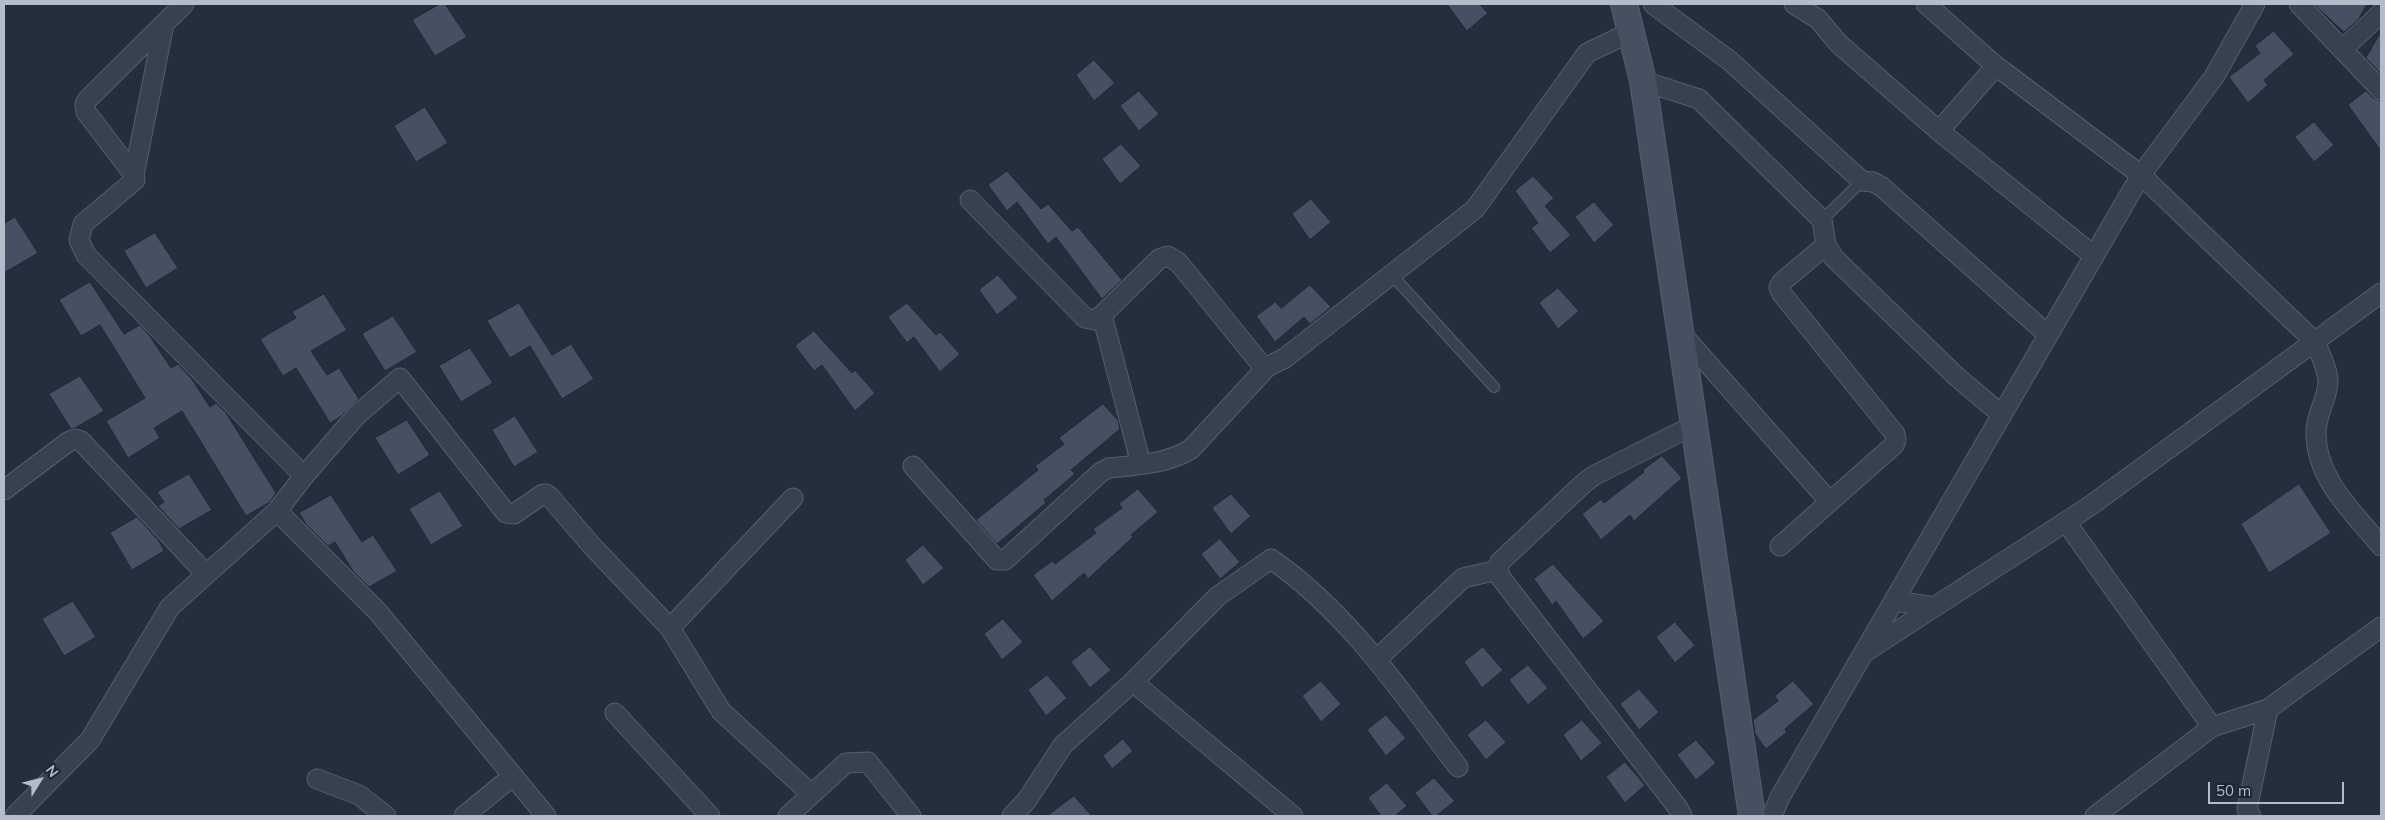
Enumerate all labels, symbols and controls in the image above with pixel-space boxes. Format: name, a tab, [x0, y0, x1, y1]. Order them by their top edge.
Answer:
north arrow	[15, 755, 65, 805]
text: N	[42, 762, 63, 781]
scale bar	[2210, 772, 2346, 804]
text: 50 m	[2216, 781, 2251, 800]

